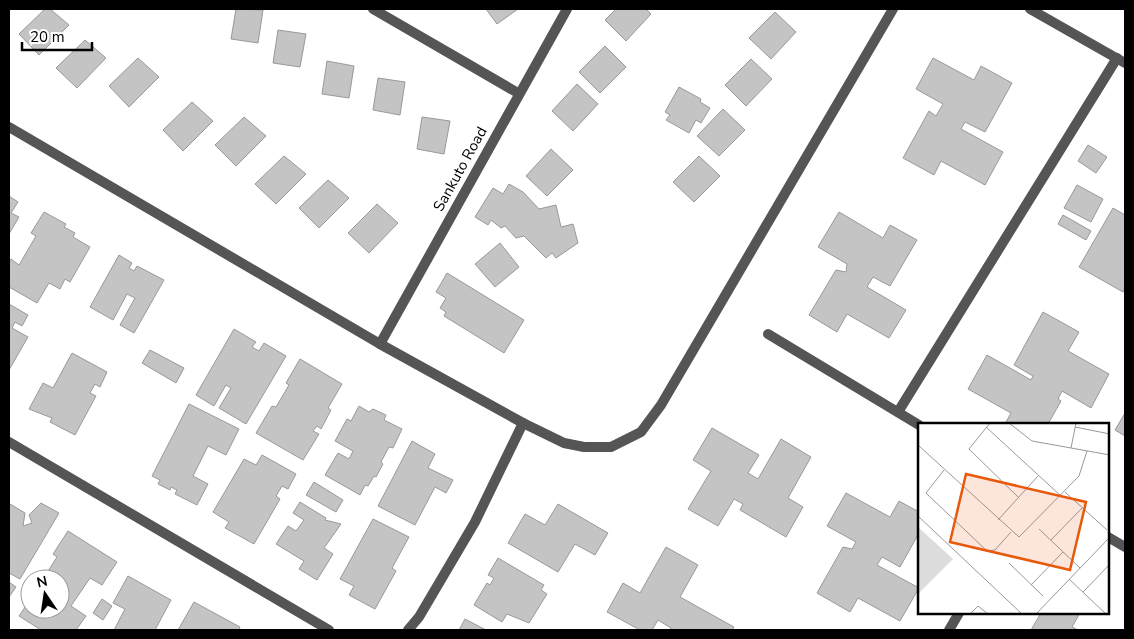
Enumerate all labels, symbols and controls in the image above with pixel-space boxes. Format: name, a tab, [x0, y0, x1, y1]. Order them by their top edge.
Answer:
scale bar	[22, 20, 92, 52]
text: 20 m	[30, 27, 65, 47]
street label: Sankuto Road	[428, 123, 492, 215]
inset map	[918, 423, 1109, 614]
north arrow	[20, 569, 70, 619]
text: N	[35, 571, 49, 592]

